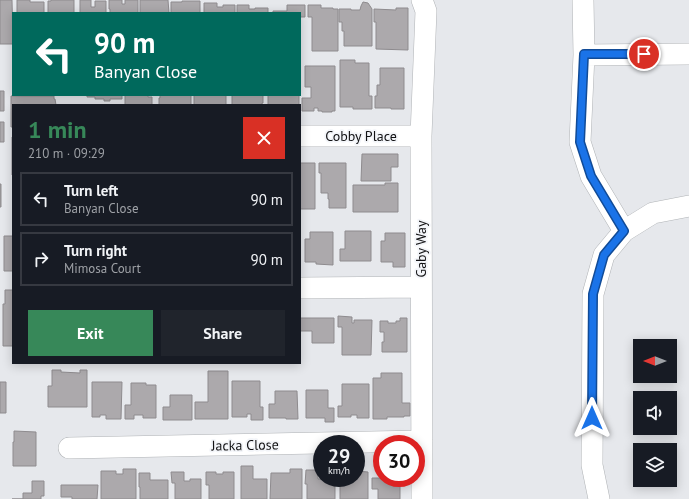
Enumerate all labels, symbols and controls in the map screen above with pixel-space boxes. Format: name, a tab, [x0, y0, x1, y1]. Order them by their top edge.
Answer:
text: 90 m	[94, 24, 155, 61]
icon: left	[28, 28, 80, 80]
pin	[627, 37, 661, 71]
icon: arrive	[633, 43, 655, 65]
text: Banyan Close	[94, 60, 197, 83]
text: 1 min	[28, 114, 87, 145]
button: close	[243, 117, 285, 159]
street label: Cobby Place	[325, 127, 397, 145]
text: 210 m · 09:29	[28, 145, 105, 162]
text: Turn left	[64, 181, 118, 200]
icon: left	[30, 188, 52, 210]
text: 90 m	[250, 190, 283, 209]
text: Banyan Close	[64, 200, 139, 217]
street label: Gaby Way	[412, 220, 430, 277]
text: Turn right	[64, 241, 127, 260]
icon: right	[30, 248, 52, 270]
text: 90 m	[250, 250, 283, 269]
text: Mimosa Court	[64, 260, 141, 277]
button: Exit	[28, 310, 153, 356]
button: Share	[161, 310, 285, 356]
north arrow	[633, 339, 677, 383]
map controls	[633, 339, 677, 487]
button: sound	[633, 391, 677, 435]
position arrow	[571, 397, 613, 439]
street label: Jacka Close	[210, 435, 279, 455]
speed limit sign: 30	[373, 435, 425, 487]
text: 29	[328, 443, 350, 469]
button: layers	[633, 443, 677, 487]
text: km/h	[328, 464, 350, 477]

